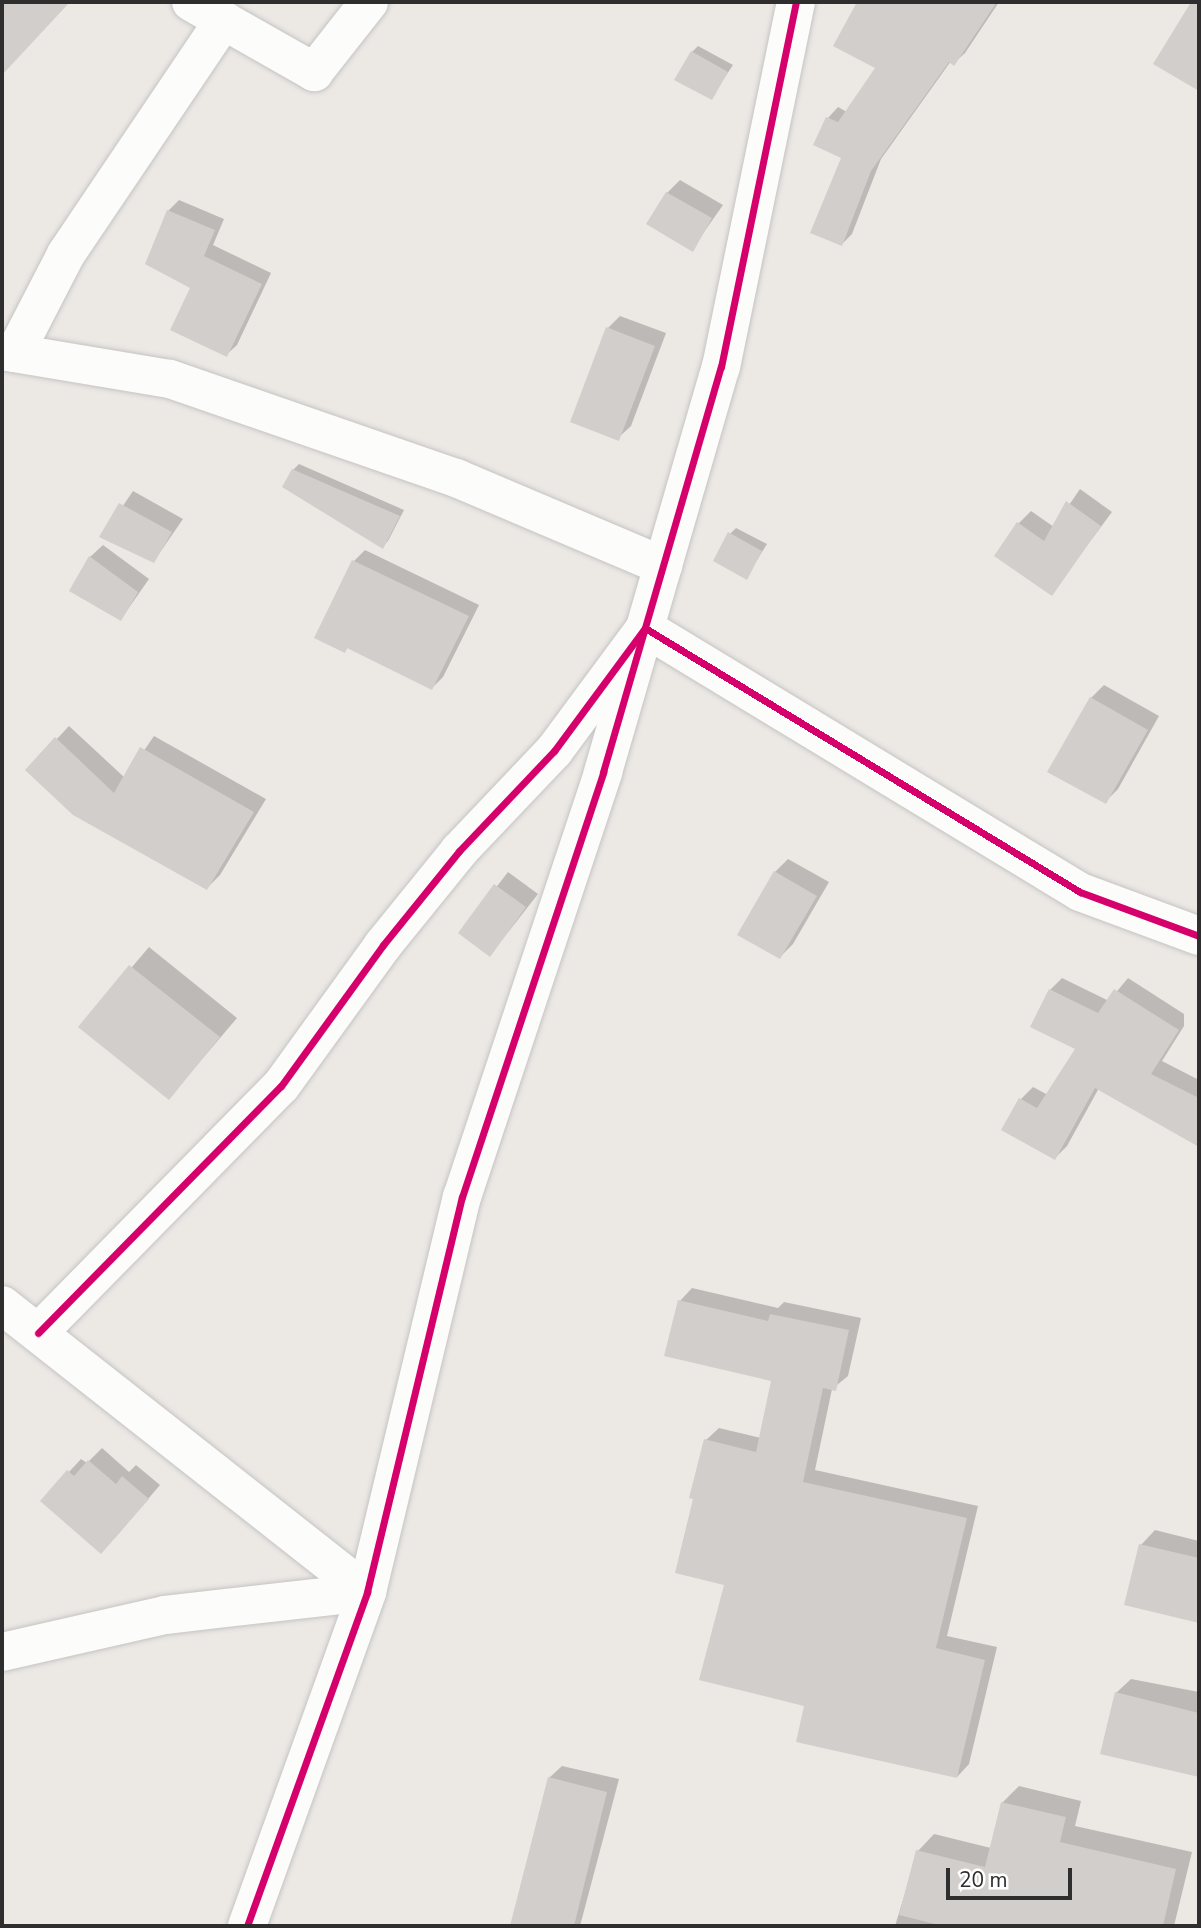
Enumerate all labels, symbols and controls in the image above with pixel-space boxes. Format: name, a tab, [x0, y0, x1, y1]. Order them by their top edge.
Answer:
scale bar	[949, 1854, 1075, 1898]
text: 20 m	[959, 1866, 1008, 1894]

